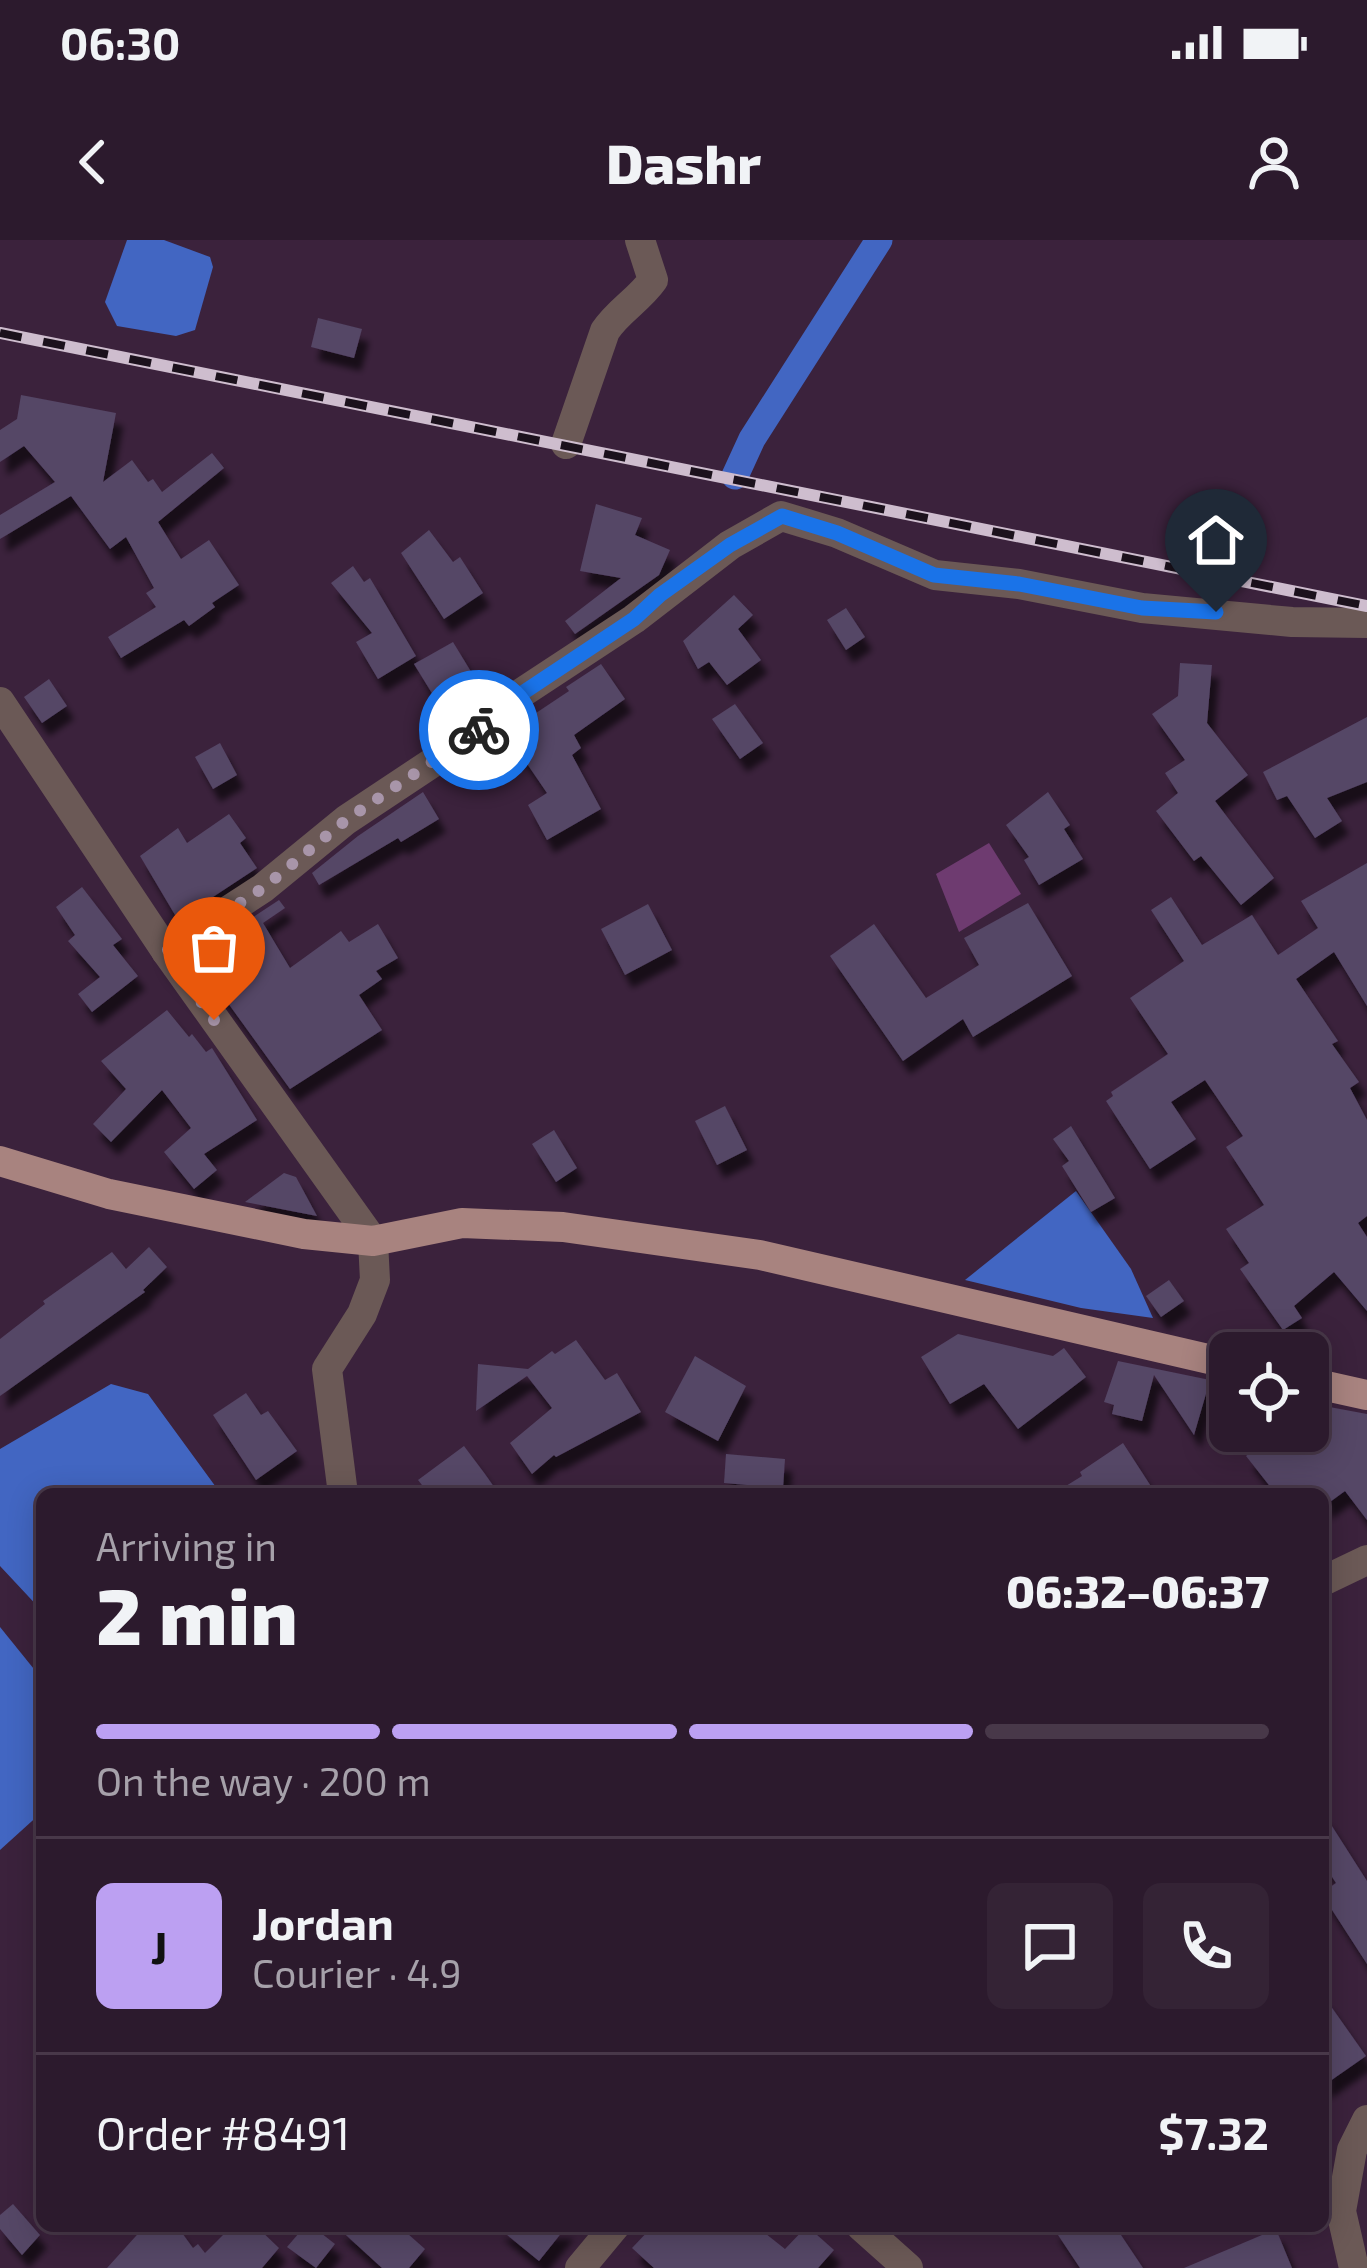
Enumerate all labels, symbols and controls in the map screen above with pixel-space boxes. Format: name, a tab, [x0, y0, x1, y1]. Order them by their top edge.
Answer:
text: 06:30	[60, 15, 180, 69]
icon: back	[60, 129, 126, 195]
icon: person	[1241, 129, 1307, 195]
text: Dashr	[606, 130, 761, 195]
pin	[1165, 489, 1267, 612]
icon: home	[1183, 507, 1249, 573]
courier	[419, 670, 539, 790]
icon: bike	[446, 697, 512, 763]
pin	[163, 897, 265, 1020]
icon: bag	[181, 915, 247, 981]
map controls	[1209, 1332, 1329, 1452]
button: locate	[1209, 1332, 1329, 1452]
text: Arriving in	[96, 1522, 277, 1569]
text: 06:32–06:37	[1006, 1563, 1269, 1617]
text: 2 min	[96, 1567, 298, 1661]
text: On the way · 200 m	[96, 1757, 431, 1804]
button: chat	[987, 1883, 1113, 2009]
button: phone	[1143, 1883, 1269, 2009]
text: Jordan	[252, 1895, 394, 1949]
text: J	[151, 1919, 167, 1973]
text: Courier · 4.9	[252, 1949, 462, 1996]
text: Order #8491	[96, 2105, 350, 2159]
text: $7.32	[1158, 2105, 1269, 2159]

